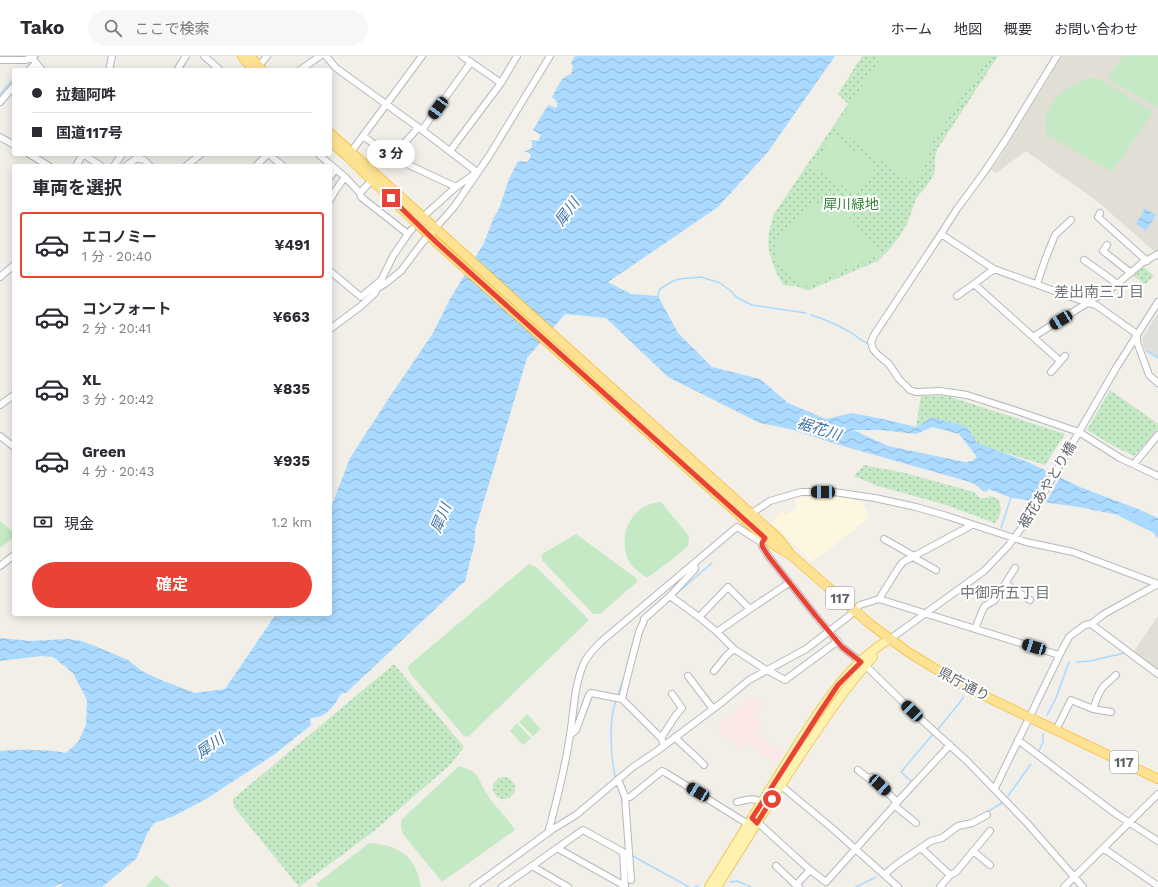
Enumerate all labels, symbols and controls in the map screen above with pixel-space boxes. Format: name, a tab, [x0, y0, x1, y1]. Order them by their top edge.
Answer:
search box	[88, 10, 368, 46]
text: Tako	[20, 16, 64, 39]
icon: search	[102, 17, 124, 39]
text: ここで検索	[134, 20, 209, 38]
text: ホーム	[890, 21, 932, 37]
text: 地図	[954, 21, 982, 37]
text: 概要	[1004, 21, 1032, 37]
text: お問い合わせ	[1054, 21, 1138, 37]
text: 拉麺阿吽	[56, 86, 116, 104]
car	[426, 95, 450, 121]
text: 国道117号	[56, 124, 123, 142]
callout: 3 分	[367, 140, 415, 168]
text: 3 分	[379, 146, 403, 161]
text: 車両を選択	[32, 177, 122, 198]
route end	[382, 189, 400, 207]
water label: 犀川	[551, 193, 584, 229]
park label: 犀川緑地	[823, 196, 879, 212]
icon: car	[34, 227, 70, 263]
text: エコノミー	[82, 228, 157, 246]
text: ¥491	[275, 236, 310, 254]
text: 1 分 · 20:40	[82, 249, 152, 264]
district label: 差出南三丁目	[1054, 283, 1144, 301]
icon: car	[34, 299, 70, 335]
text: コンフォート	[82, 300, 172, 318]
text: ¥663	[273, 308, 310, 326]
car	[1048, 309, 1074, 331]
text: 2 分 · 20:41	[82, 321, 151, 336]
icon: car	[34, 371, 70, 407]
text: XL	[82, 371, 101, 389]
text: ¥835	[273, 380, 310, 398]
text: 3 分 · 20:42	[82, 392, 154, 407]
water label: 裾花川	[795, 414, 845, 445]
street label: 裾花あやとり橋	[1015, 439, 1079, 531]
icon: car	[34, 443, 70, 479]
text: Green	[82, 443, 126, 461]
text: ¥935	[273, 452, 310, 470]
text: 4 分 · 20:43	[82, 464, 154, 479]
car	[811, 486, 835, 498]
water label: 犀川	[427, 499, 456, 535]
icon: cash	[32, 511, 54, 533]
text: 現金	[64, 515, 94, 533]
text: 1.2 km	[272, 515, 312, 530]
button: 確定	[32, 562, 312, 608]
district label: 中御所五丁目	[960, 584, 1050, 602]
road number: 117	[826, 587, 854, 609]
car	[1021, 638, 1047, 656]
street label: 県庁通り	[936, 664, 992, 704]
car	[899, 698, 925, 724]
water label: 犀川	[193, 729, 229, 762]
road number: 117	[1110, 751, 1138, 773]
car	[867, 773, 893, 797]
car	[685, 781, 711, 803]
route start	[763, 790, 781, 808]

